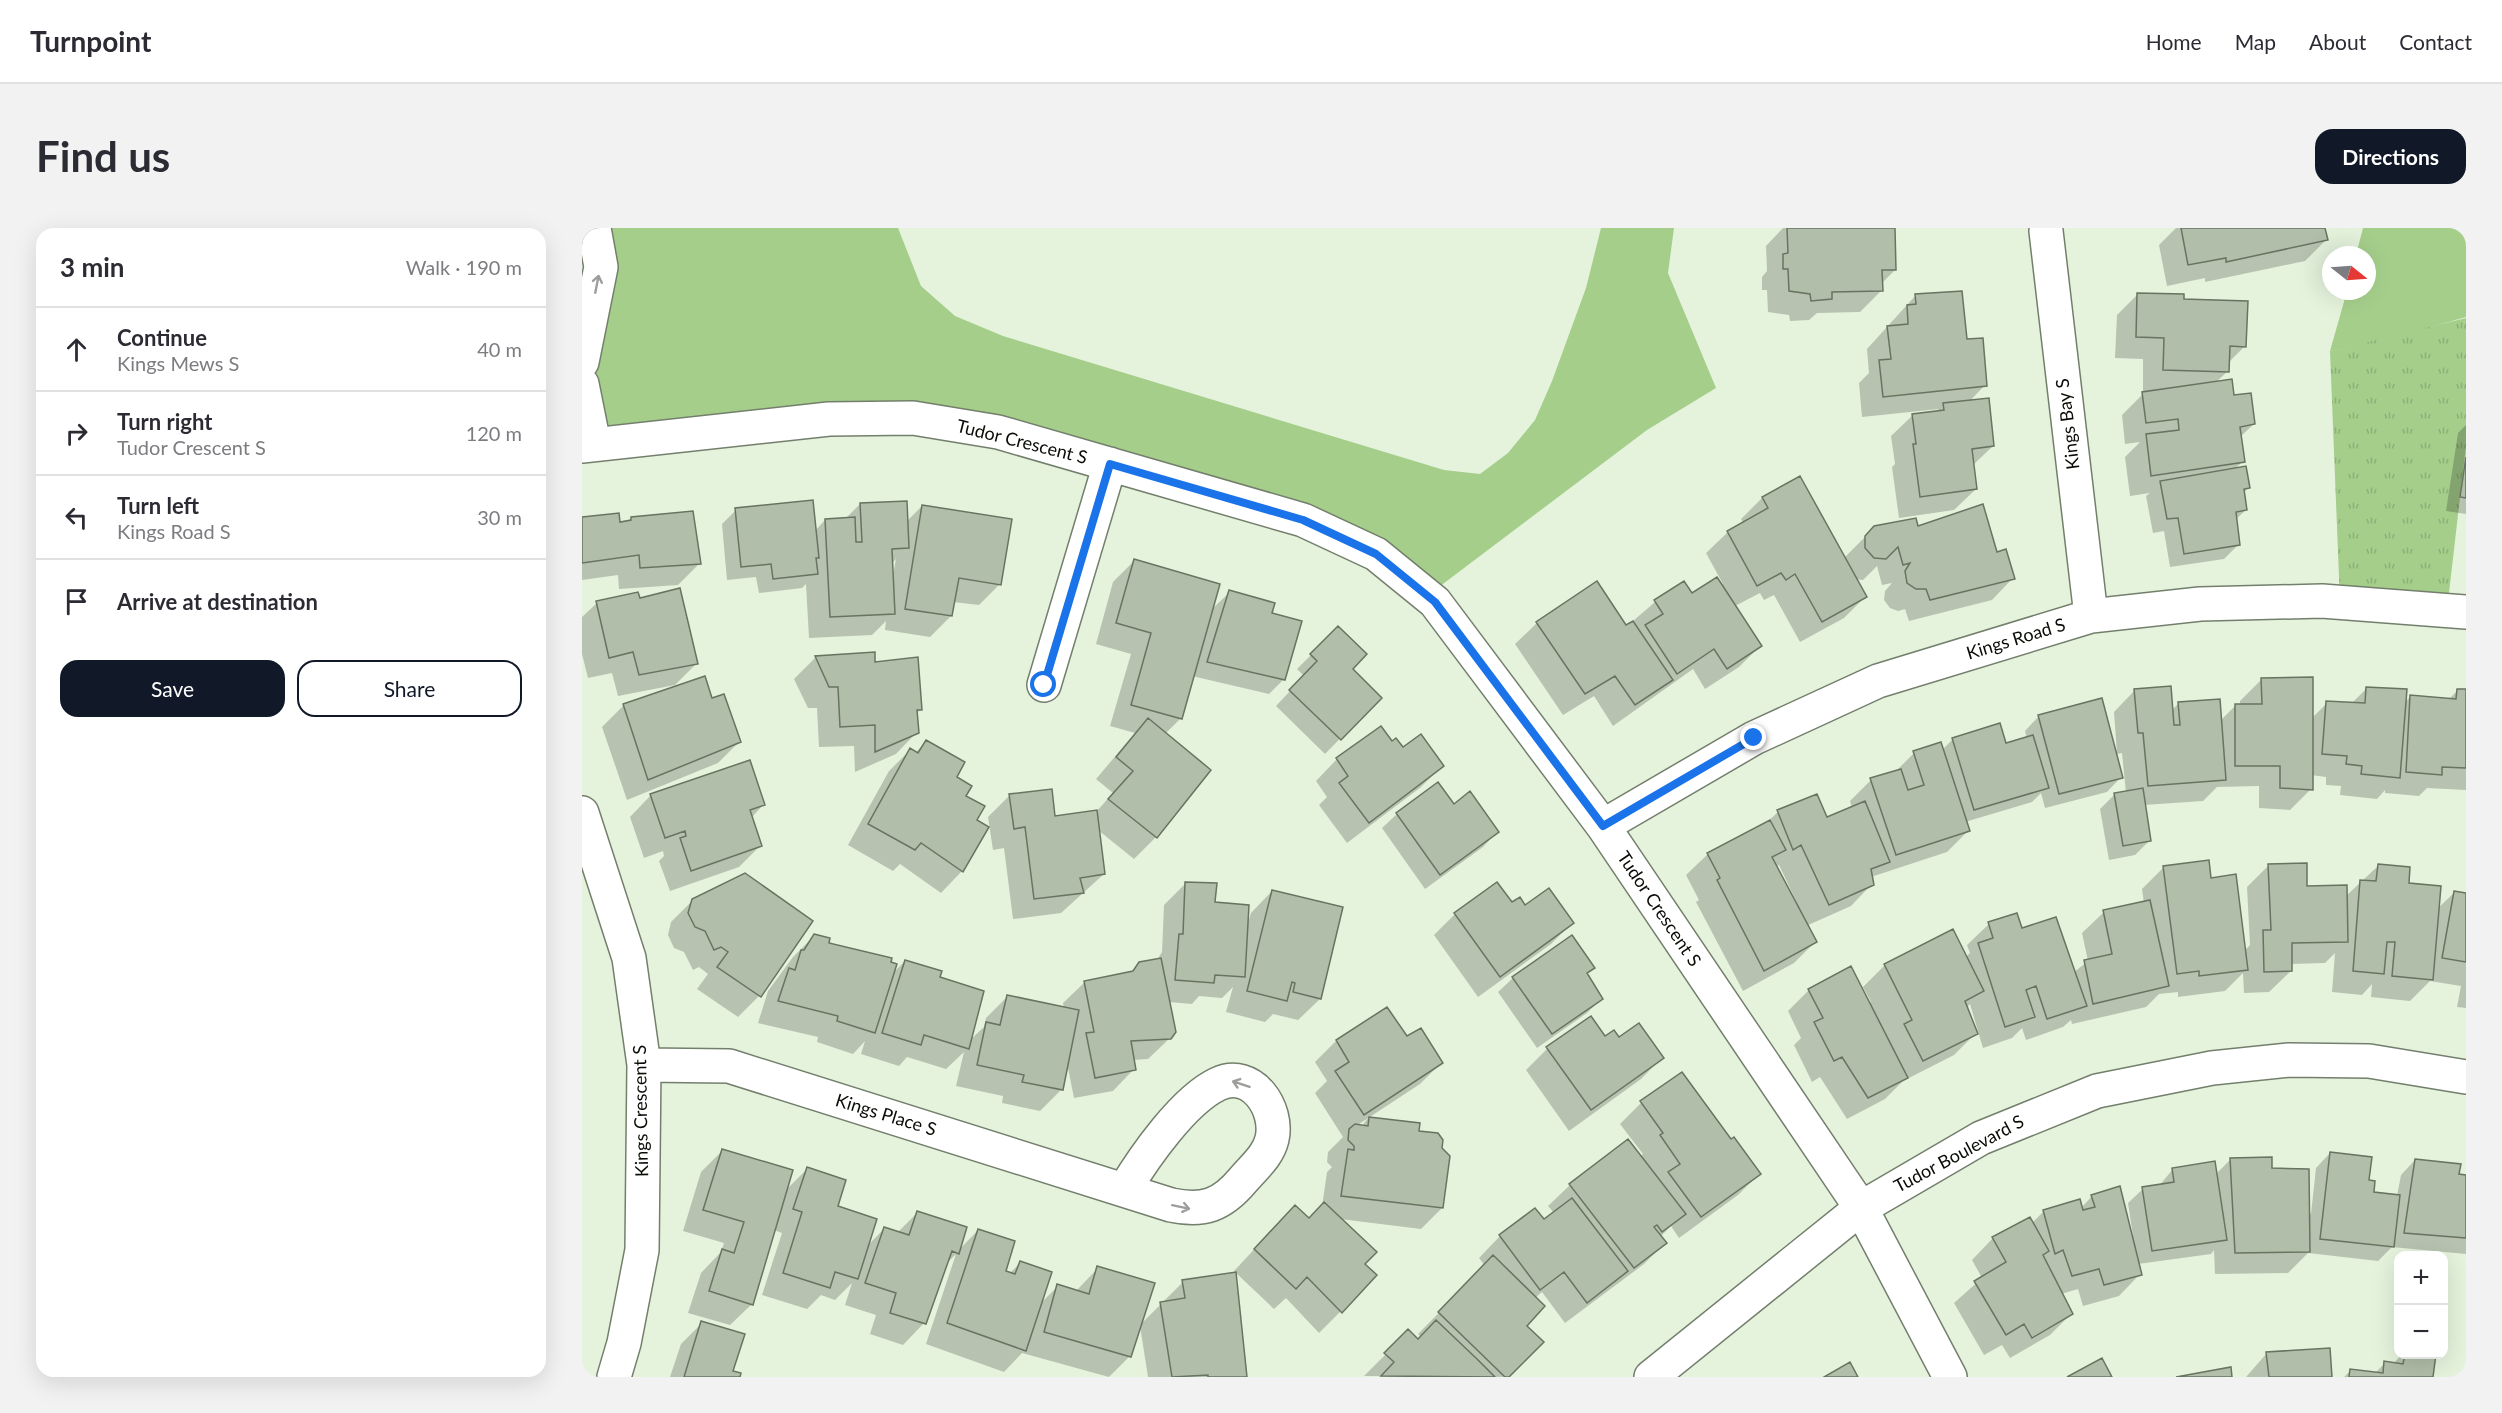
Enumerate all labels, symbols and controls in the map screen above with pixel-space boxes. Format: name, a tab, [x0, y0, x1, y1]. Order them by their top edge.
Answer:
text: Turnpoint	[30, 24, 151, 58]
text: Home	[2146, 29, 2202, 54]
text: Map	[2235, 29, 2276, 54]
text: About	[2309, 29, 2366, 54]
text: Contact	[2399, 29, 2472, 54]
button: Directions	[2315, 129, 2466, 184]
text: Find us	[36, 131, 170, 181]
north arrow	[2322, 246, 2376, 300]
text: 3 min	[60, 251, 124, 283]
text: Walk · 190 m	[406, 255, 522, 279]
one-way arrow	[592, 275, 603, 294]
text: Continue	[117, 324, 207, 351]
icon: ahead	[60, 333, 93, 366]
text: 40 m	[477, 337, 522, 361]
text: Kings Mews S	[117, 351, 239, 375]
street label: Kings Bay S	[2051, 377, 2084, 471]
text: Turn right	[117, 408, 212, 435]
street label: Tudor Crescent S	[955, 414, 1090, 468]
icon: right	[60, 417, 93, 450]
text: 120 m	[466, 421, 522, 445]
text: Tudor Crescent S	[117, 435, 266, 459]
text: Turn left	[117, 492, 199, 519]
icon: left	[60, 501, 93, 534]
text: 30 m	[477, 505, 522, 529]
text: Kings Road S	[117, 519, 231, 543]
icon: arrive	[60, 585, 93, 618]
text: Arrive at destination	[117, 588, 318, 615]
street label: Kings Road S	[1964, 613, 2068, 664]
button: Save	[60, 660, 285, 717]
button: Share	[297, 660, 522, 717]
route start	[1030, 671, 1056, 697]
route end	[1740, 724, 1766, 750]
street label: Tudor Crescent S	[1613, 847, 1706, 970]
street label: Kings Crescent S	[628, 1045, 652, 1177]
one-way arrow	[1232, 1077, 1251, 1088]
street label: Kings Place S	[833, 1088, 939, 1140]
street label: Tudor Boulevard S	[1890, 1110, 2027, 1197]
one-way arrow	[1171, 1201, 1190, 1213]
map controls	[2394, 1251, 2448, 1359]
button: +	[2394, 1251, 2448, 1305]
button: −	[2394, 1305, 2448, 1359]

